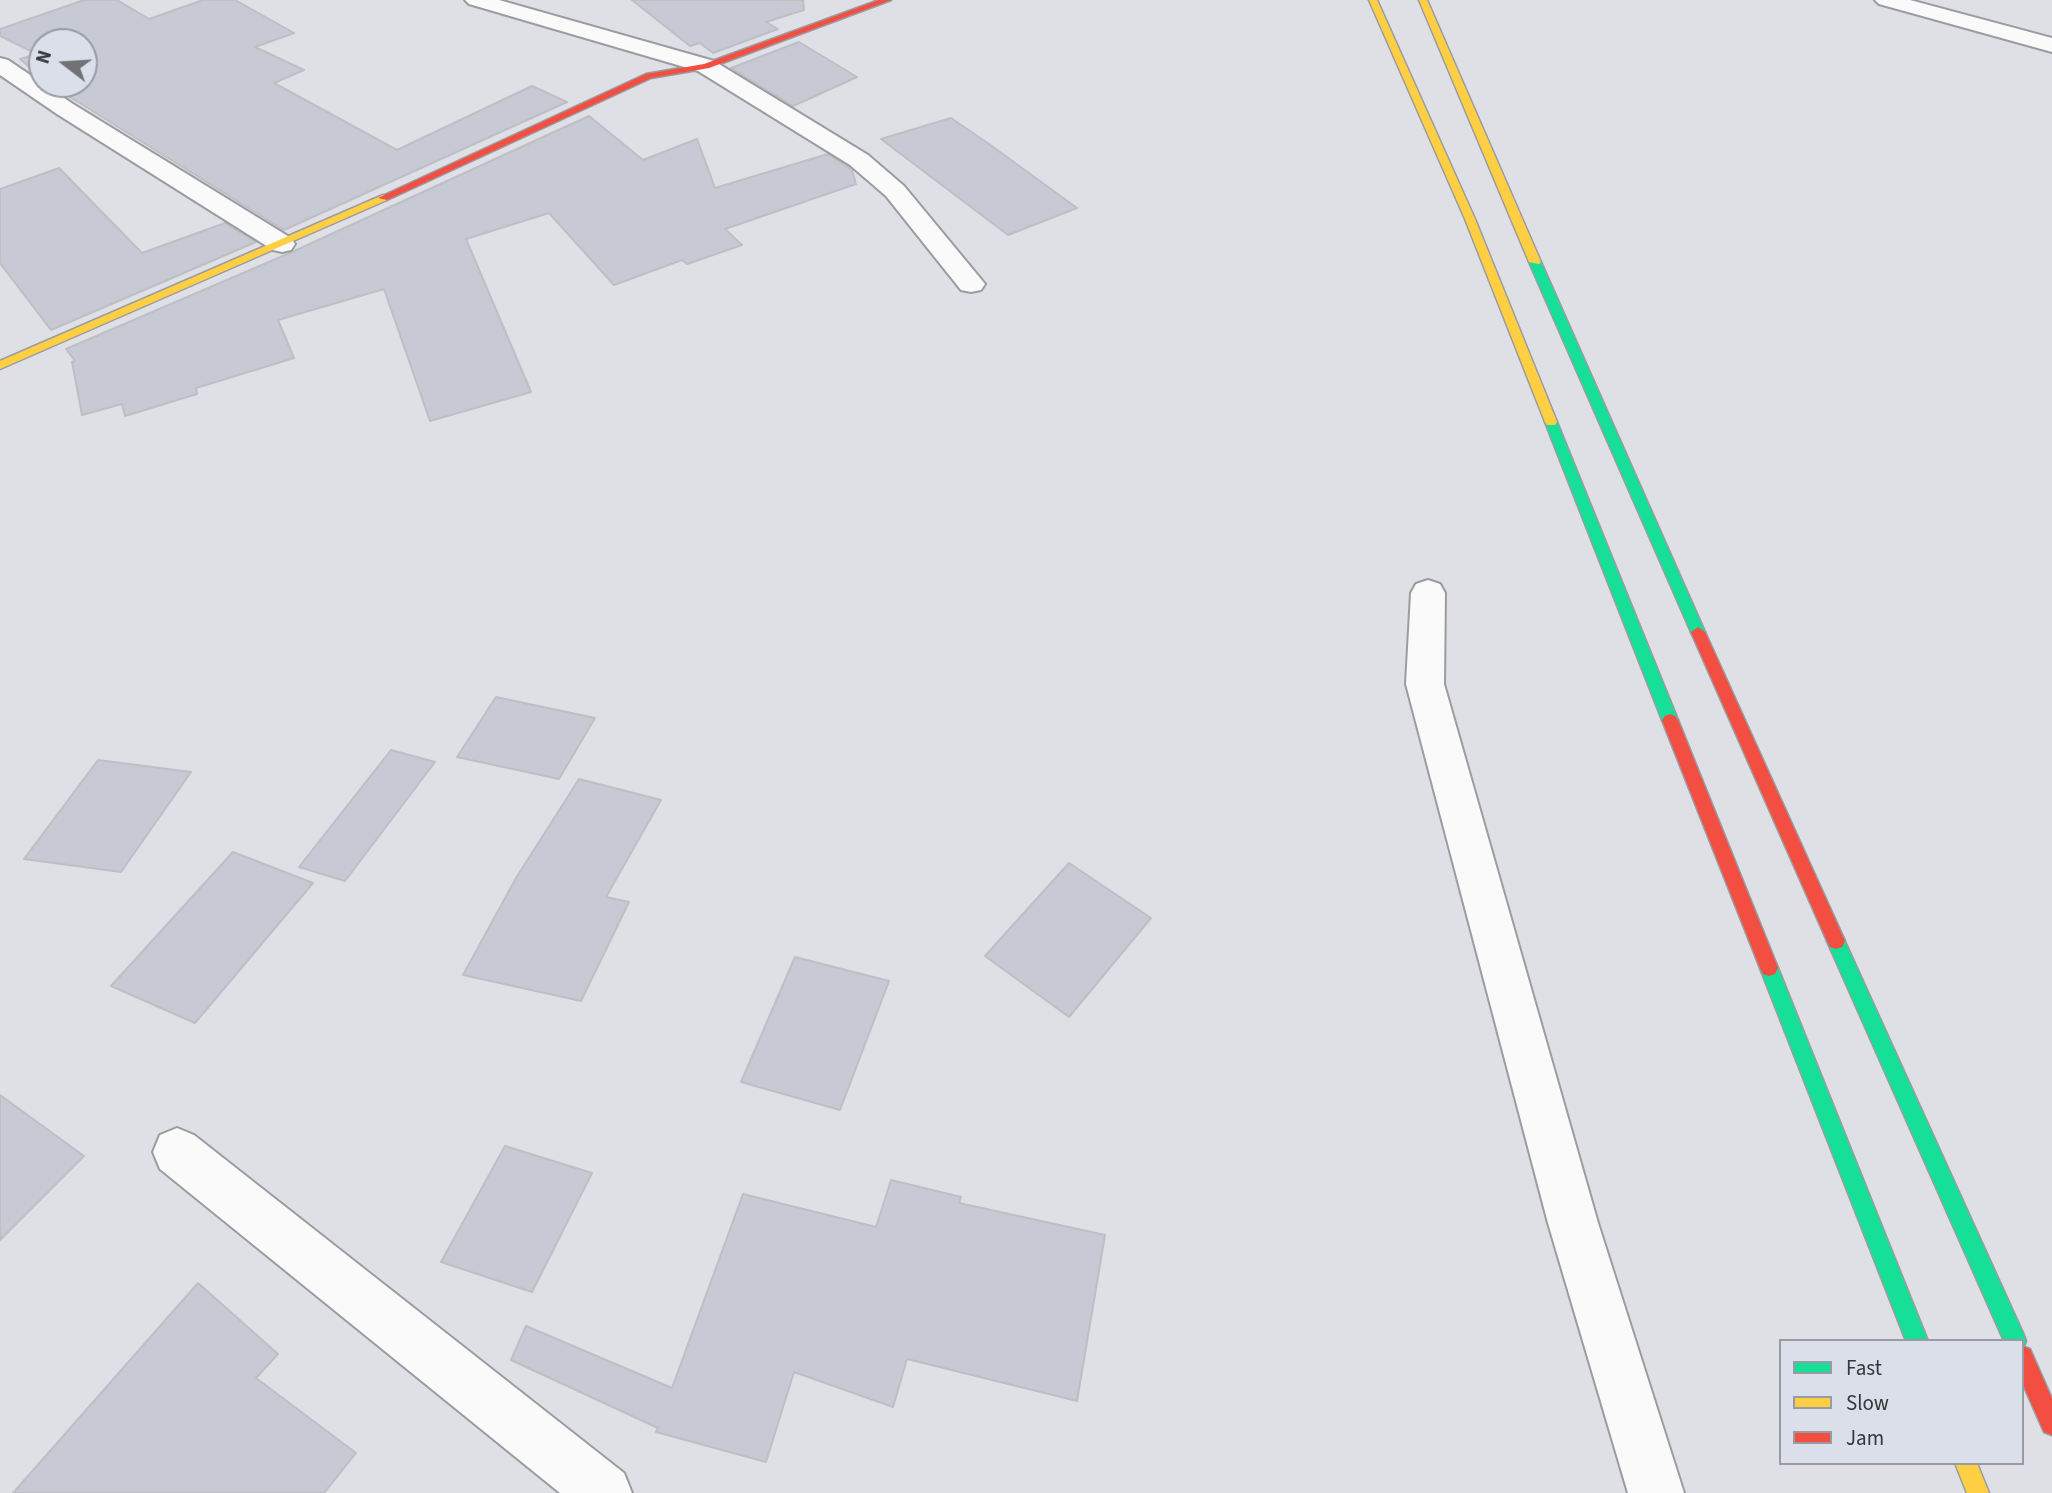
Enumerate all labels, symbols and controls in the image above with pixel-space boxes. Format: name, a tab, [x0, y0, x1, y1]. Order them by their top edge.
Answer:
north arrow	[28, 28, 98, 98]
text: N	[30, 47, 59, 67]
legend	[1779, 1339, 2024, 1465]
text: Fast	[1846, 1353, 1882, 1383]
text: Slow	[1846, 1388, 1889, 1418]
text: Jam	[1846, 1423, 1884, 1453]

